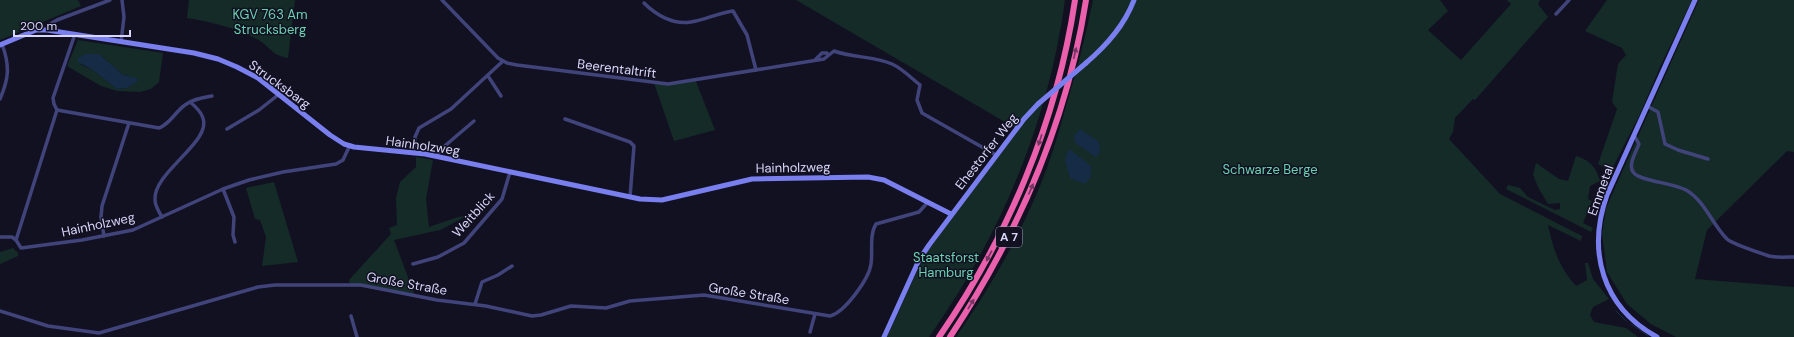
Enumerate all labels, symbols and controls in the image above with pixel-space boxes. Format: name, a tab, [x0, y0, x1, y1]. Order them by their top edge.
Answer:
park label: KGV 763 Am Strucksberg	[232, 6, 308, 38]
scale bar	[14, 12, 130, 38]
text: 200 m	[20, 18, 57, 34]
one-way arrow	[1073, 47, 1079, 59]
street label: Beerentaltrift	[576, 55, 657, 82]
street label: Strucksbarg	[246, 56, 314, 112]
street label: Ehestorfer Weg	[951, 110, 1021, 193]
street label: Hainholzweg	[385, 132, 461, 159]
one-way arrow	[1037, 134, 1043, 146]
street label: Hainholzweg	[755, 158, 831, 177]
park label: Schwarze Berge	[1222, 161, 1318, 178]
street label: Emmetal	[1583, 162, 1617, 218]
one-way arrow	[1029, 183, 1035, 195]
street label: Weitblick	[448, 188, 499, 241]
street label: Hainholzweg	[60, 208, 136, 241]
road number: A 7	[996, 227, 1022, 247]
park label: Staatsforst Hamburg	[913, 249, 979, 281]
one-way arrow	[985, 250, 992, 262]
street label: Große Straße	[365, 268, 449, 299]
street label: Große Straße	[707, 279, 791, 308]
one-way arrow	[967, 299, 975, 309]

